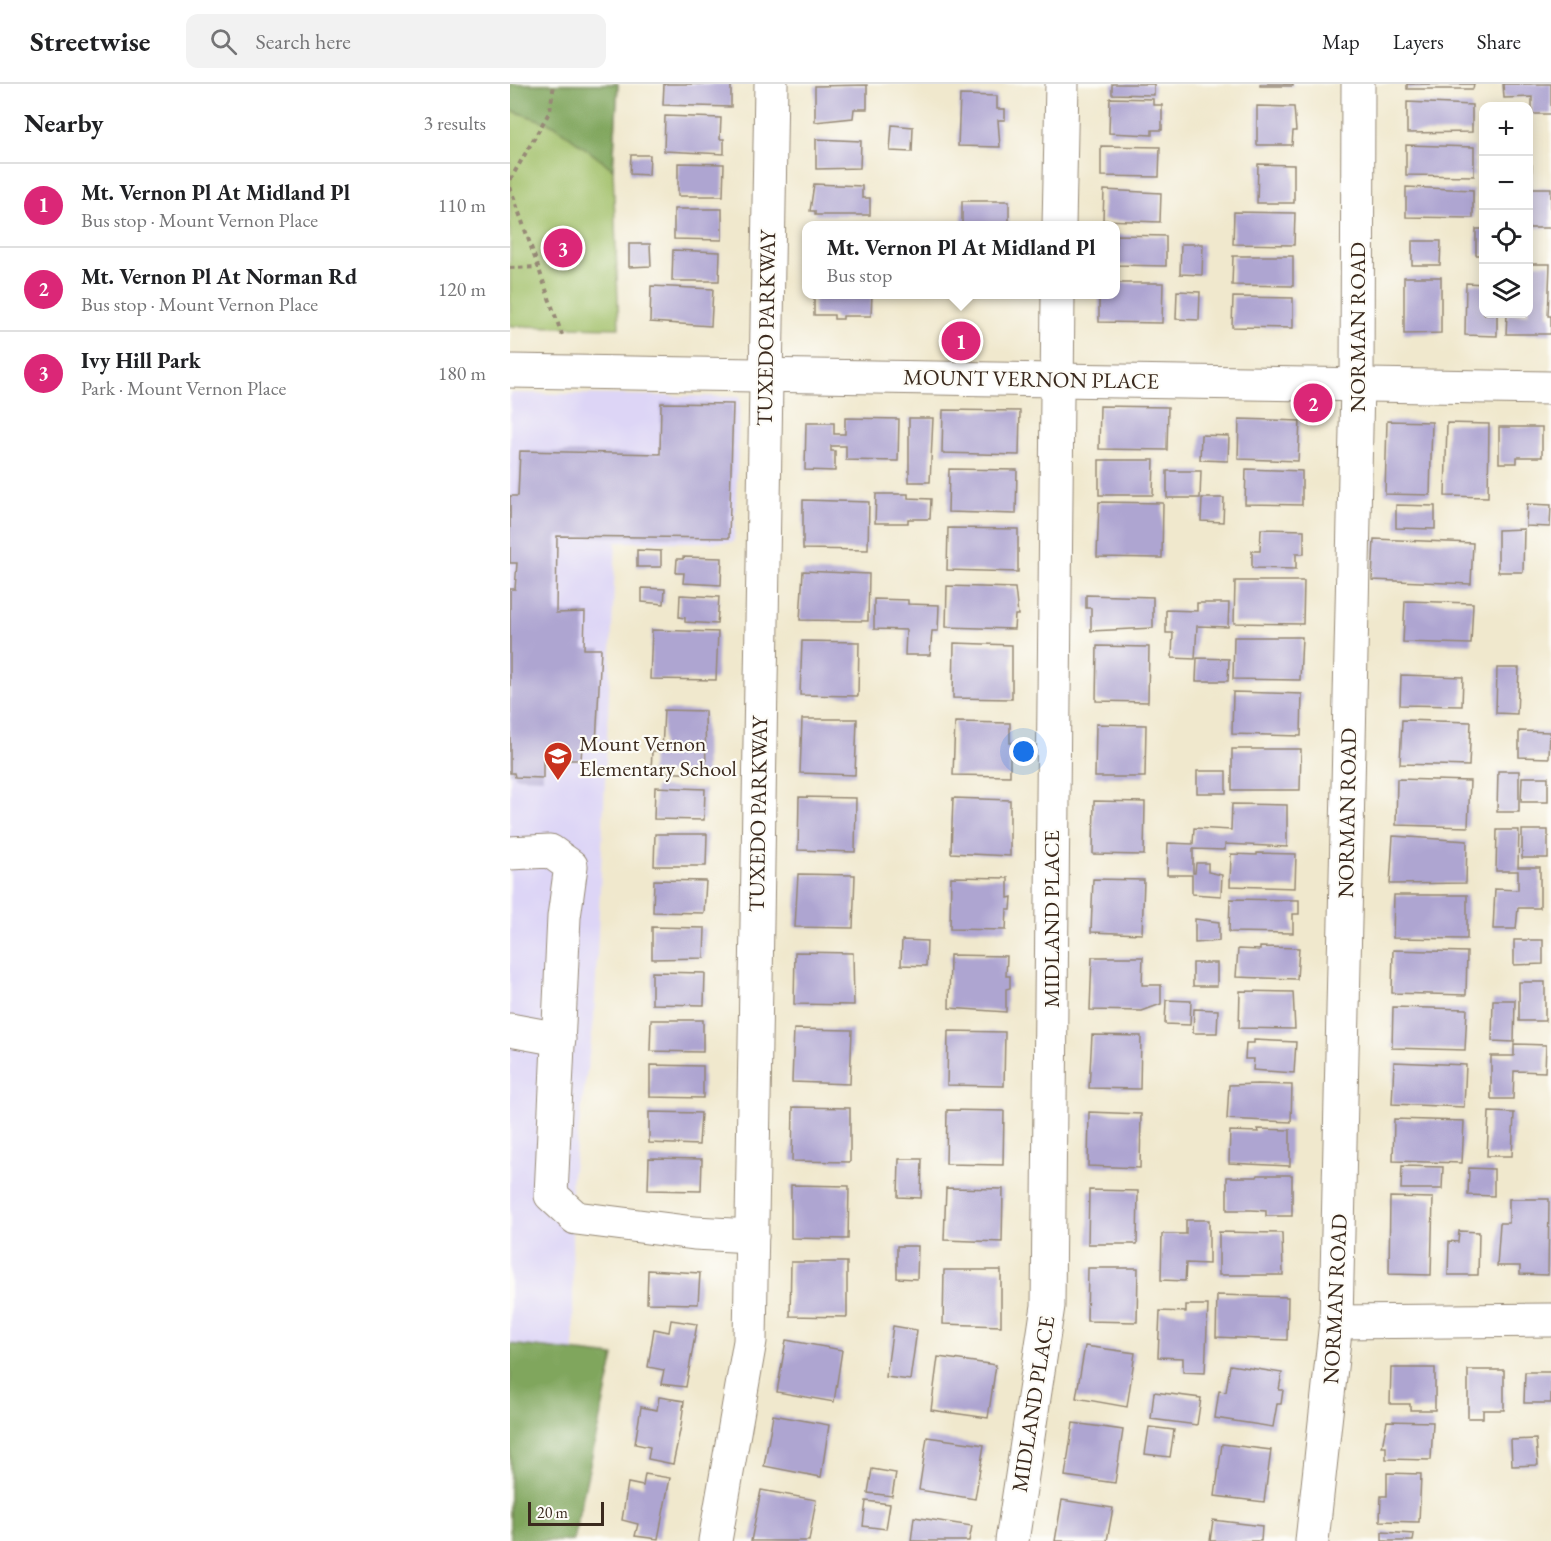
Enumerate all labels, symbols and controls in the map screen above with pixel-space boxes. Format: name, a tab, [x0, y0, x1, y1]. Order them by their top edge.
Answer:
search box	[186, 14, 606, 68]
text: Streetwise	[30, 23, 150, 59]
icon: search	[207, 25, 240, 58]
text: Search here	[255, 27, 351, 56]
text: Map	[1322, 28, 1360, 55]
text: Layers	[1393, 28, 1444, 55]
text: Share	[1477, 28, 1521, 55]
map controls	[1479, 102, 1533, 318]
button: +	[1479, 102, 1533, 156]
text: Nearby	[24, 106, 104, 140]
text: 3 results	[423, 110, 486, 136]
button: −	[1479, 156, 1533, 210]
text: Mt. Vernon Pl At Midland Pl	[81, 178, 350, 207]
text: 1	[38, 192, 49, 218]
text: 110 m	[438, 192, 486, 218]
text: Bus stop · Mount Vernon Place	[81, 207, 318, 233]
button: locate	[1479, 210, 1533, 264]
popup	[802, 221, 1120, 299]
pin: 3	[544, 226, 582, 270]
street label: TUXEDO PARKWAY	[750, 228, 782, 426]
text: Mt. Vernon Pl At Midland Pl	[827, 233, 1095, 262]
street label: NORMAN ROAD	[1343, 242, 1372, 412]
text: Mt. Vernon Pl At Norman Rd	[81, 262, 357, 291]
text: Bus stop	[827, 262, 892, 288]
button: layers	[1479, 264, 1533, 318]
text: 2	[38, 276, 49, 302]
text: 120 m	[438, 276, 486, 302]
text: Bus stop · Mount Vernon Place	[81, 291, 318, 317]
pin: 1	[942, 318, 980, 364]
text: Ivy Hill Park	[81, 346, 201, 375]
text: 3	[38, 360, 49, 386]
text: 180 m	[438, 360, 486, 386]
street label: MOUNT VERNON PLACE	[903, 362, 1159, 396]
text: Park · Mount Vernon Place	[81, 375, 286, 401]
pin: 2	[1294, 380, 1332, 426]
street label: TUXEDO PARKWAY	[742, 714, 774, 912]
street label: NORMAN ROAD	[1331, 728, 1363, 898]
place label: Mount Vernon Elementary School	[579, 729, 737, 783]
your location	[1009, 737, 1038, 766]
school or university icon: Mount Vernon Elementary School	[542, 740, 574, 782]
street label: MIDLAND PLACE	[1037, 830, 1066, 1008]
street label: NORMAN ROAD	[1316, 1213, 1354, 1385]
street label: MIDLAND PLACE	[1005, 1314, 1061, 1494]
scale bar	[528, 1499, 604, 1526]
text: 20 m	[537, 1502, 568, 1523]

